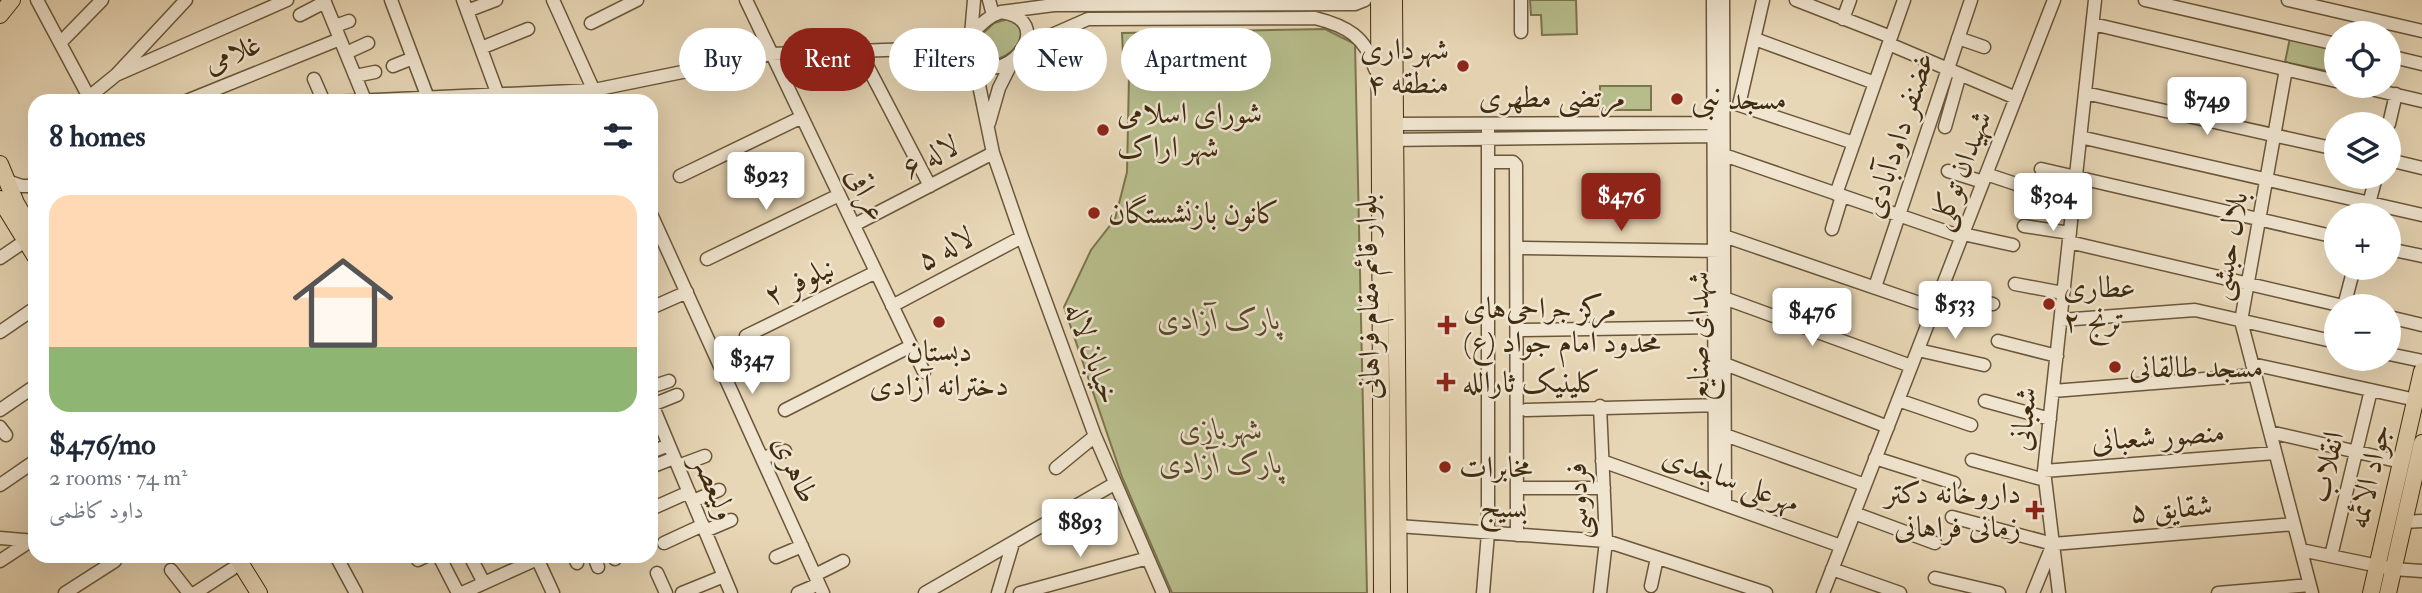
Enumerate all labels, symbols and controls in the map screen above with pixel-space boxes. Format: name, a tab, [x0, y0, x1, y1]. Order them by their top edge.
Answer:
map controls	[2324, 21, 2401, 371]
button: locate	[2324, 21, 2401, 98]
street label: غلامی	[198, 25, 266, 82]
chip: Buy	[679, 28, 766, 91]
chip: Rent	[780, 28, 875, 91]
chip: Filters	[889, 28, 999, 91]
chip: New	[1013, 28, 1107, 91]
chip: Apartment	[1121, 28, 1271, 91]
place label: شهرداری منطقه ۴	[1360, 31, 1449, 102]
street label: غضنفر داودآبادی	[1854, 48, 1943, 223]
marker: شهرداری منطقه ۴	[1455, 58, 1471, 74]
pin: $749	[2166, 78, 2248, 137]
street label: مرتضی مطهری	[1479, 79, 1625, 118]
place label: مسجد نبی	[1691, 81, 1787, 121]
text: $749	[2183, 85, 2231, 114]
marker: مسجد نبی	[1669, 91, 1685, 107]
place label: شورای اسلامی شهر اراک	[1117, 95, 1262, 166]
street label: شهیدان توکلی	[1921, 105, 2003, 236]
button: layers	[2324, 112, 2401, 189]
icon: filters	[599, 117, 637, 155]
text: 8 homes	[49, 118, 146, 155]
marker: شورای اسلامی شهر اراک	[1095, 122, 1111, 138]
street label: لاله ۶	[895, 126, 965, 186]
pin: $923	[725, 152, 807, 212]
text: $923	[743, 160, 789, 189]
street label: عراقی	[836, 161, 896, 229]
pin: $476	[1580, 174, 1662, 233]
pin: $304	[2012, 174, 2094, 233]
text: $476	[1597, 181, 1645, 210]
text: $304	[2030, 181, 2076, 210]
street label: بلال حبشی	[2201, 189, 2258, 304]
place label: کانون بازنشستگان	[1108, 194, 1280, 232]
street label: بلوار قائم مقام فراهانی	[1348, 194, 1396, 400]
button: +	[2324, 203, 2401, 280]
marker: کانون بازنشستگان	[1086, 205, 1102, 221]
street label: لاله ۵	[910, 218, 980, 279]
icon: home	[280, 240, 406, 366]
street label: نیلوفر ۲	[758, 249, 840, 314]
place label: عطاری ترنج ۲	[2063, 269, 2136, 346]
street label: شهدای صنایع	[1680, 271, 1725, 401]
pin: $533	[1914, 282, 1996, 341]
pin: $476	[1771, 288, 1853, 348]
text: $533	[1935, 289, 1975, 318]
place label: مرکز جراحی‌های محدود امام جواد (ع)	[1463, 290, 1661, 368]
button: −	[2324, 294, 2401, 371]
text: $476	[1788, 296, 1836, 325]
marker: عطاری ترنج ۲	[2041, 296, 2057, 312]
street label: خیابان لاله	[1057, 297, 1128, 409]
park label: پارک آزادی	[1157, 301, 1283, 340]
marker: دبستان دخترانه آزادی	[931, 314, 947, 330]
marker: مرکز جراحی‌های محدود امام جواد (ع)	[1437, 315, 1457, 335]
place label: دبستان دخترانه آزادی	[869, 333, 1009, 404]
pin: $347	[711, 336, 793, 396]
text: $347	[730, 344, 774, 373]
place label: مسجد طالقانی	[2129, 349, 2264, 386]
marker: مسجد طالقانی	[2107, 359, 2123, 375]
place label: کلینیک ثارالله	[1462, 364, 1601, 401]
marker: کلینیک ثارالله	[1436, 372, 1456, 392]
street label: شعبانی	[2002, 385, 2045, 453]
park label: شهربازی پارک آزادی	[1159, 411, 1285, 484]
street label: منصور شعبانی	[2090, 413, 2226, 460]
street label: جواد الائمه	[2339, 420, 2400, 532]
text: $476/mo	[49, 426, 156, 463]
street label: انقلاب	[2300, 428, 2353, 506]
street label: طاهری	[764, 429, 827, 509]
street label: مهرعلی ساجدی	[1656, 438, 1804, 524]
street label: ولیعصر	[682, 446, 745, 526]
place label: مخابرات	[1459, 449, 1533, 486]
marker: مخابرات	[1437, 459, 1453, 475]
street label: فردوسی	[1558, 462, 1599, 540]
text: 2 rooms · 74 m²	[49, 463, 188, 492]
place label: داروخانه دکتر زمانی فراهانی	[1882, 475, 2021, 546]
street label: شقایق ۵	[2128, 486, 2214, 531]
street label: بسیج	[1478, 487, 1530, 536]
text: داود کاظمی	[49, 496, 144, 525]
pin: $893	[1039, 500, 1121, 559]
marker: داروخانه دکتر زمانی فراهانی	[2027, 502, 2043, 518]
text: $893	[1058, 507, 1102, 536]

